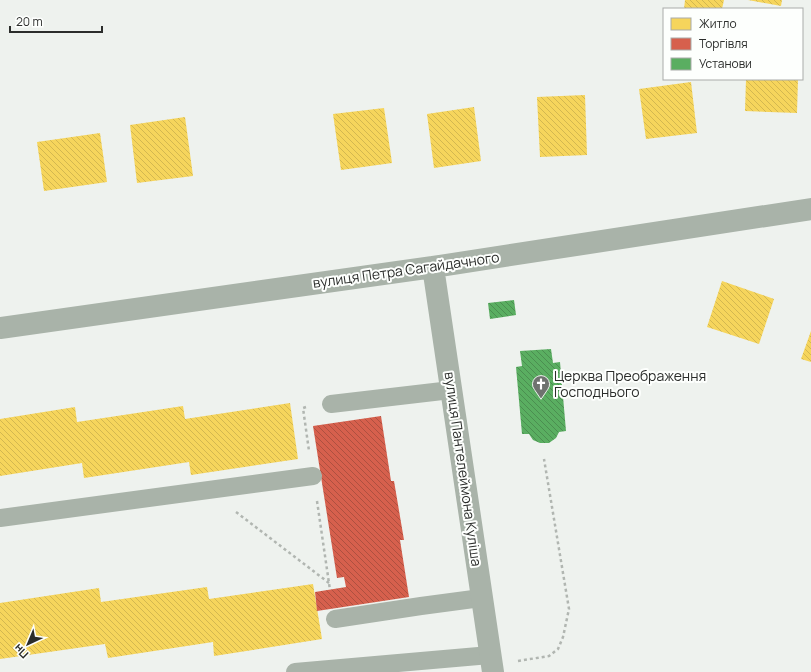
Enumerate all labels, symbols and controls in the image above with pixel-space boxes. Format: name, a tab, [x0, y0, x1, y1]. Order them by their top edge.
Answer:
scale bar	[10, 8, 102, 34]
legend	[663, 8, 803, 80]
text: 20 m	[16, 13, 43, 30]
text: Житло	[699, 15, 736, 32]
text: Торгівля	[699, 35, 748, 52]
text: Установи	[699, 55, 752, 72]
street label: вулиця Петра Сагайдачного	[311, 247, 500, 292]
place label: Церква Преображення Господнього	[554, 366, 706, 401]
street label: вулиця Пантелеймона Куліша	[440, 370, 487, 567]
church icon: Церква Преображення Господнього	[531, 374, 551, 399]
north arrow	[8, 624, 48, 664]
text: Пн	[10, 641, 31, 662]

